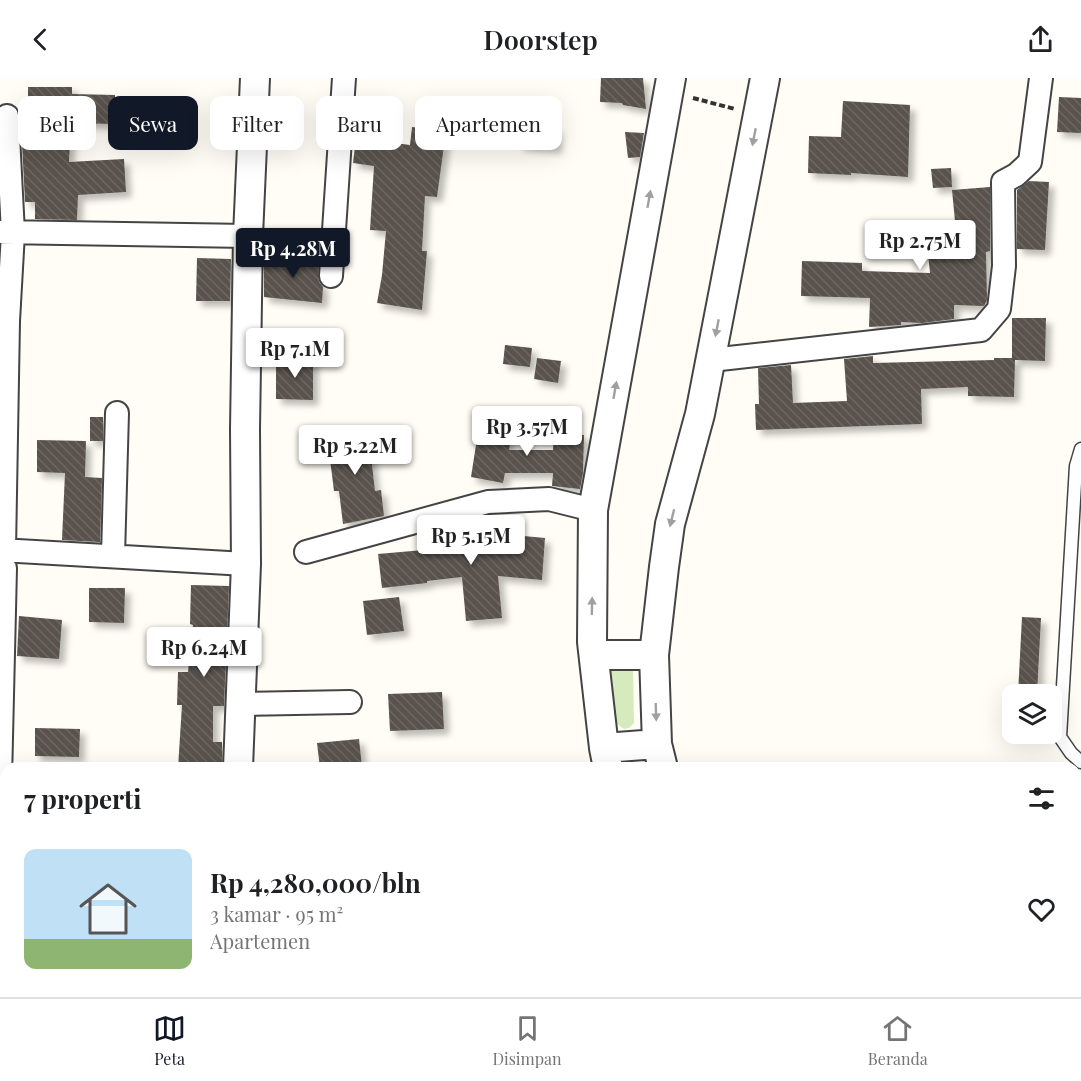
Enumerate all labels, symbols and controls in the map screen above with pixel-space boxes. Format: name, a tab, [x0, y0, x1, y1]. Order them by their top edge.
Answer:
text: Doorstep	[483, 21, 598, 57]
icon: back	[24, 23, 57, 56]
icon: share	[1024, 23, 1057, 56]
chip: Beli	[18, 96, 96, 150]
chip: Sewa	[108, 96, 198, 150]
chip: Filter	[210, 96, 304, 150]
chip: Baru	[316, 96, 403, 150]
chip: Apartemen	[415, 96, 562, 150]
one-way arrow	[749, 128, 758, 147]
one-way arrow	[645, 189, 654, 208]
pin: Rp 2.75M	[858, 220, 982, 271]
text: Rp 2.75M	[879, 226, 961, 253]
pin: Rp 4.28M	[231, 228, 355, 279]
text: Rp 4.28M	[250, 234, 336, 261]
one-way arrow	[712, 319, 721, 338]
pin: Rp 7.1M	[240, 328, 350, 379]
text: Rp 7.1M	[260, 334, 330, 361]
one-way arrow	[611, 381, 620, 400]
pin: Rp 3.57M	[465, 406, 589, 457]
text: Rp 3.57M	[486, 412, 568, 439]
pin: Rp 5.22M	[293, 425, 417, 476]
text: Rp 5.22M	[313, 431, 397, 458]
one-way arrow	[667, 509, 677, 527]
pin: Rp 5.15M	[409, 515, 533, 566]
text: Rp 5.15M	[431, 521, 511, 548]
one-way arrow	[587, 596, 597, 615]
pin: Rp 6.24M	[142, 627, 266, 678]
text: Rp 6.24M	[161, 633, 247, 660]
map controls	[1002, 684, 1062, 744]
button: layers	[1002, 684, 1062, 744]
one-way arrow	[652, 702, 661, 721]
text: 7 properti	[24, 781, 141, 816]
icon: filters	[1025, 782, 1058, 815]
text: Rp 4,280,000/bln	[210, 865, 421, 900]
icon: home	[72, 873, 144, 945]
icon: heart	[1025, 893, 1058, 926]
text: 3 kamar · 95 m²	[210, 900, 343, 927]
text: Apartemen	[210, 927, 310, 954]
tab: Peta	[153, 1012, 186, 1069]
tab: Disimpan	[492, 1012, 562, 1069]
tab: Beranda	[868, 1012, 928, 1069]

